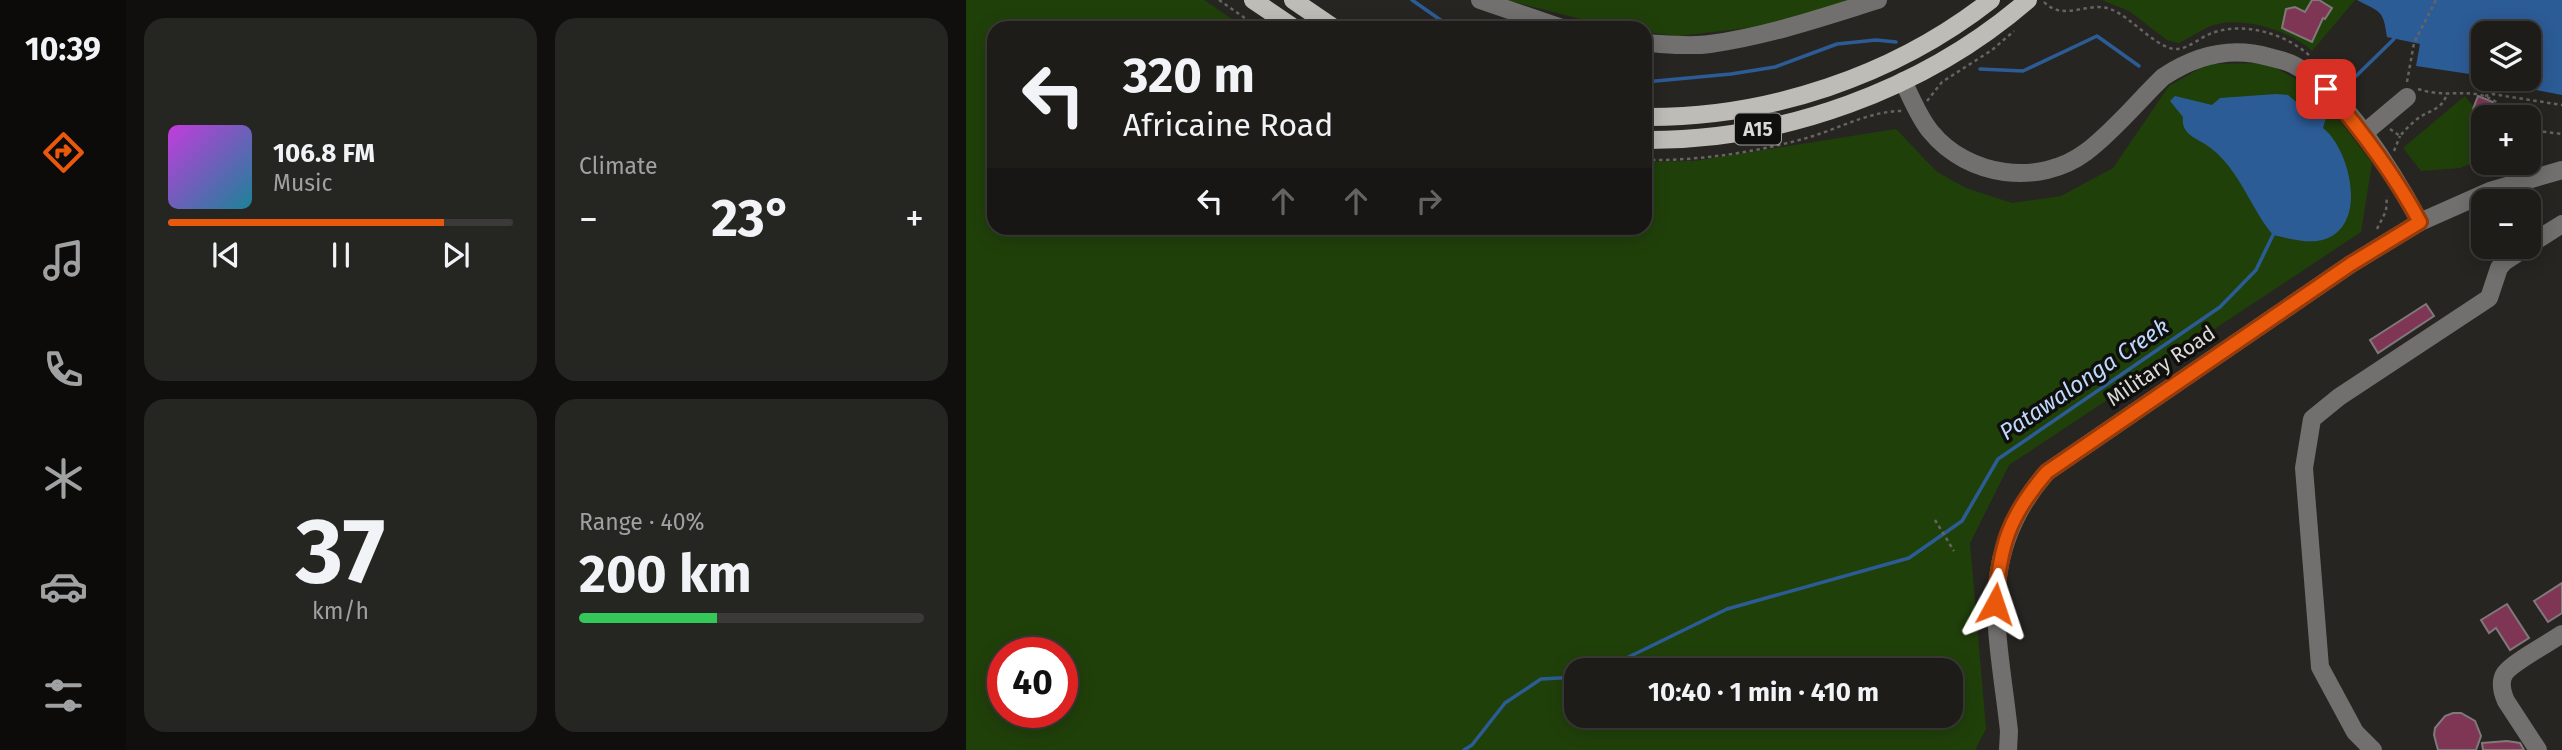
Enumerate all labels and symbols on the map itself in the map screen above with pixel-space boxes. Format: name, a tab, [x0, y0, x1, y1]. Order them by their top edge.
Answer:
pin	[2296, 59, 2356, 119]
road number: A15	[1735, 113, 1781, 144]
water label: Patawalonga Creek	[1994, 312, 2174, 446]
street label: Military Road	[2102, 320, 2220, 412]
position arrow	[1958, 567, 2032, 641]
speed limit sign: 40	[987, 637, 1078, 728]

